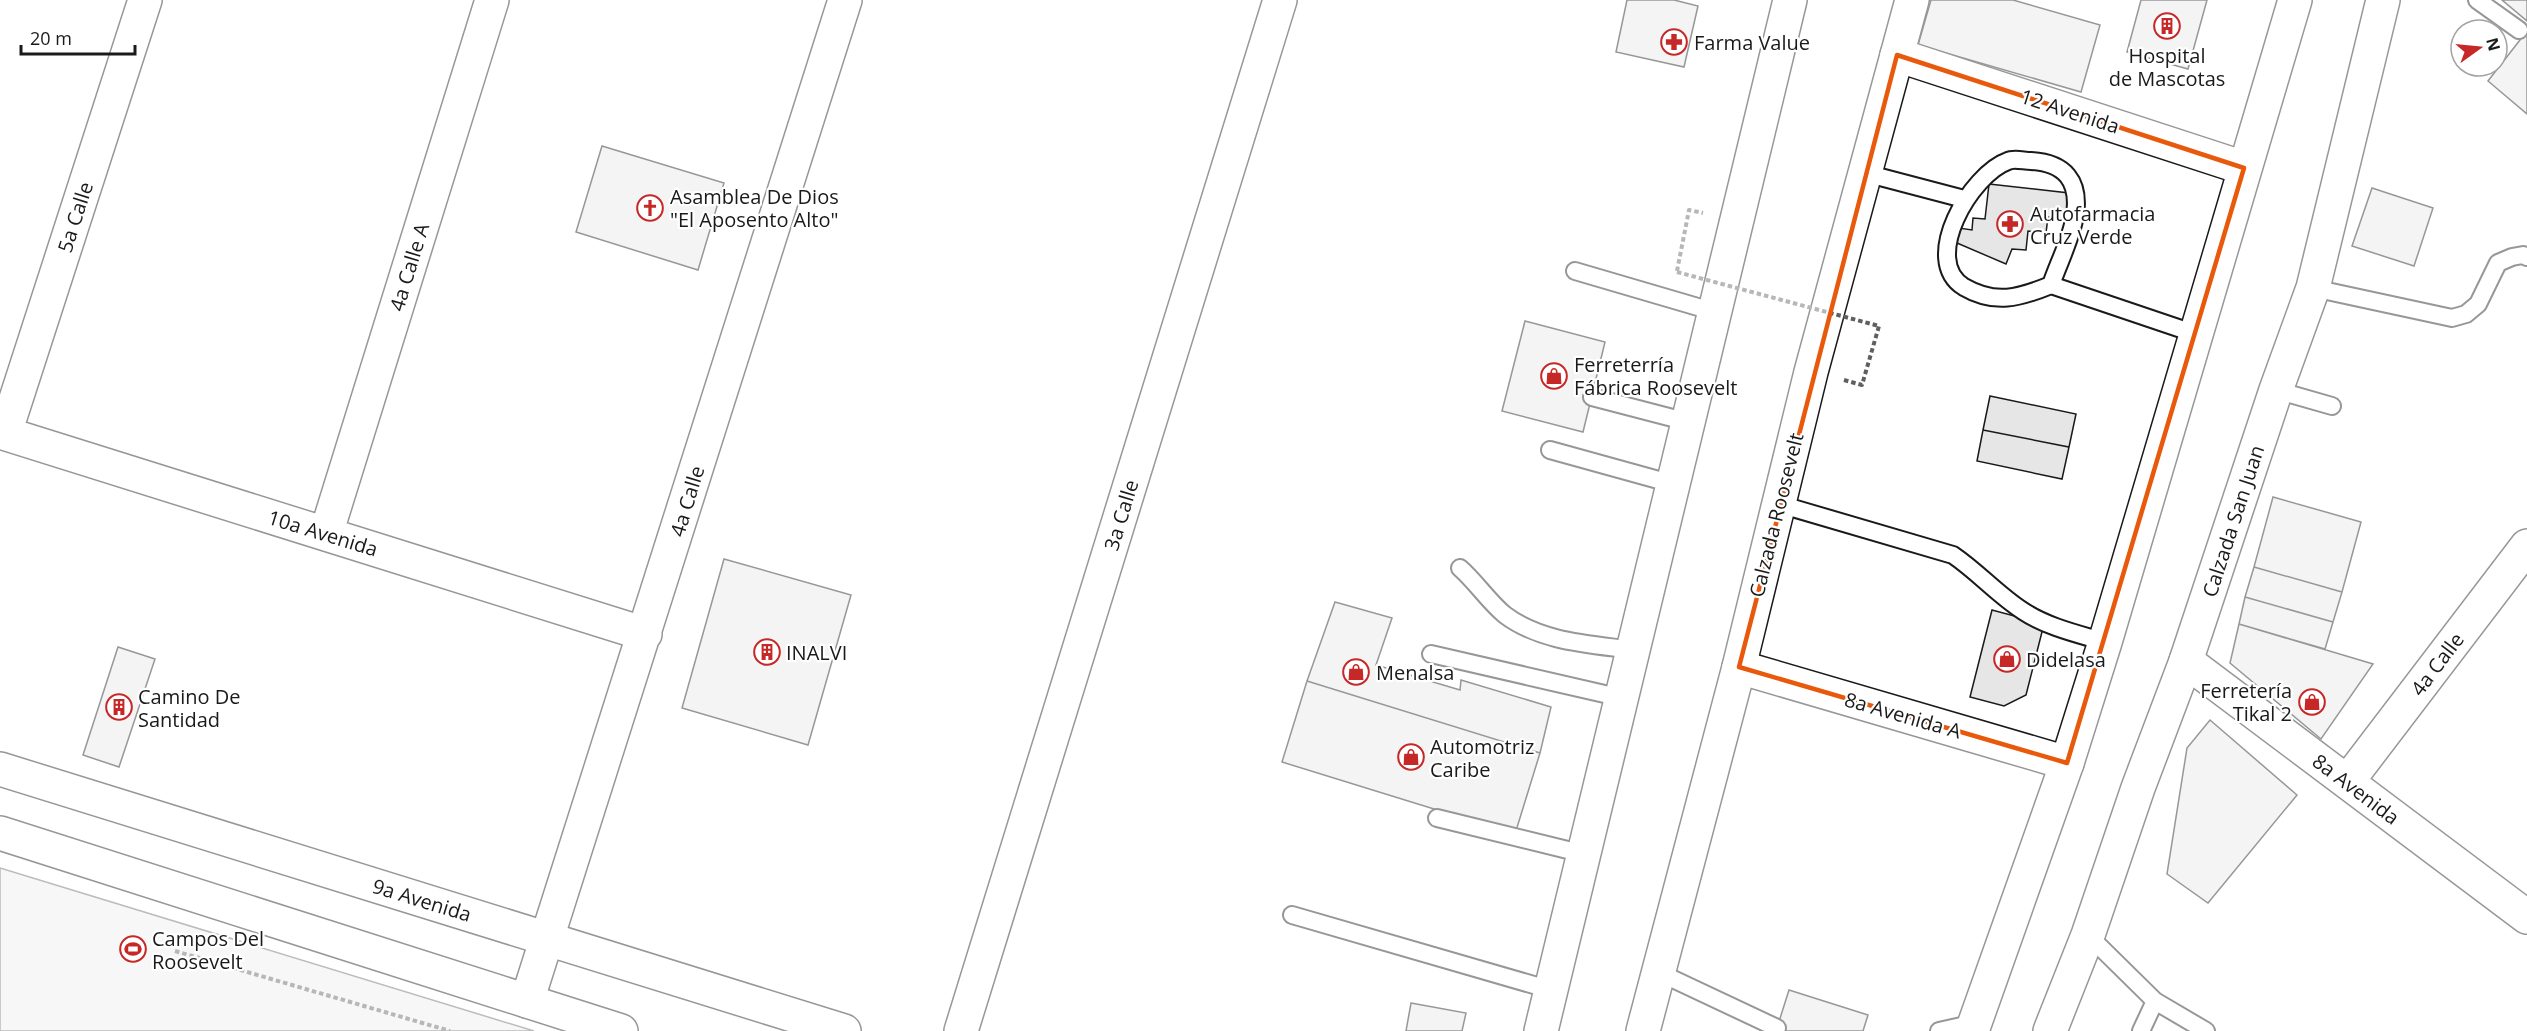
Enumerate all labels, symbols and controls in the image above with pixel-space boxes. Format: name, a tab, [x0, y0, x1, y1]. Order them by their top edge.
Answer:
building icon: Hospital de Mascotas	[2152, 11, 2182, 41]
scale bar	[21, 18, 135, 56]
north arrow	[2449, 18, 2509, 78]
text: 20 m	[30, 26, 72, 50]
pharmacy icon: Farma Value	[1659, 27, 1689, 57]
place label: Farma Value	[1694, 29, 1810, 56]
text: N	[2481, 35, 2506, 53]
place label: Hospital de Mascotas	[2109, 42, 2225, 92]
street label: 12 Avenida	[2017, 82, 2123, 140]
street label: 5a Calle	[51, 178, 99, 256]
place label: Asamblea De Dios "El Aposento Alto"	[670, 183, 839, 233]
church icon: Asamblea De Dios "El Aposento Alto"	[635, 193, 665, 223]
place label: Autofarmacia Cruz Verde	[2030, 200, 2155, 250]
pharmacy icon: Autofarmacia Cruz Verde	[1995, 209, 2025, 239]
street label: 4a Calle A	[383, 219, 435, 314]
place label: Ferreterría Fábrica Roosevelt	[1574, 351, 1737, 401]
shop icon: Ferreterría Fábrica Roosevelt	[1539, 361, 1569, 391]
street label: Calzada Roosevelt	[1743, 430, 1809, 600]
street label: Calzada San Juan	[2196, 442, 2270, 600]
street label: 4a Calle	[663, 462, 711, 540]
street label: 3a Calle	[1097, 476, 1145, 554]
street label: 10a Avenida	[265, 503, 381, 563]
street label: 4a Calle	[2404, 627, 2470, 701]
building icon: INALVI	[752, 637, 782, 667]
place label: INALVI	[786, 639, 847, 666]
shop icon: Didelasa	[1992, 644, 2022, 674]
place label: Didelasa	[2026, 646, 2106, 673]
shop icon: Menalsa	[1341, 657, 1371, 687]
place label: Menalsa	[1376, 659, 1454, 686]
place label: Ferretería Tikal 2	[2200, 677, 2292, 727]
place label: Camino De Santidad	[138, 683, 241, 733]
street label: 8a Avenida A	[1842, 685, 1965, 745]
shop icon: Ferretería Tikal 2	[2297, 687, 2327, 717]
building icon: Camino De Santidad	[104, 692, 134, 722]
place label: Automotriz Caribe	[1430, 733, 1534, 783]
shop icon: Automotriz Caribe	[1396, 742, 1426, 772]
street label: 8a Avenida	[2307, 747, 2405, 831]
street label: 9a Avenida	[369, 872, 475, 928]
place label: Campos Del Roosevelt	[152, 925, 264, 975]
sports icon: Campos Del Roosevelt	[118, 934, 148, 964]

